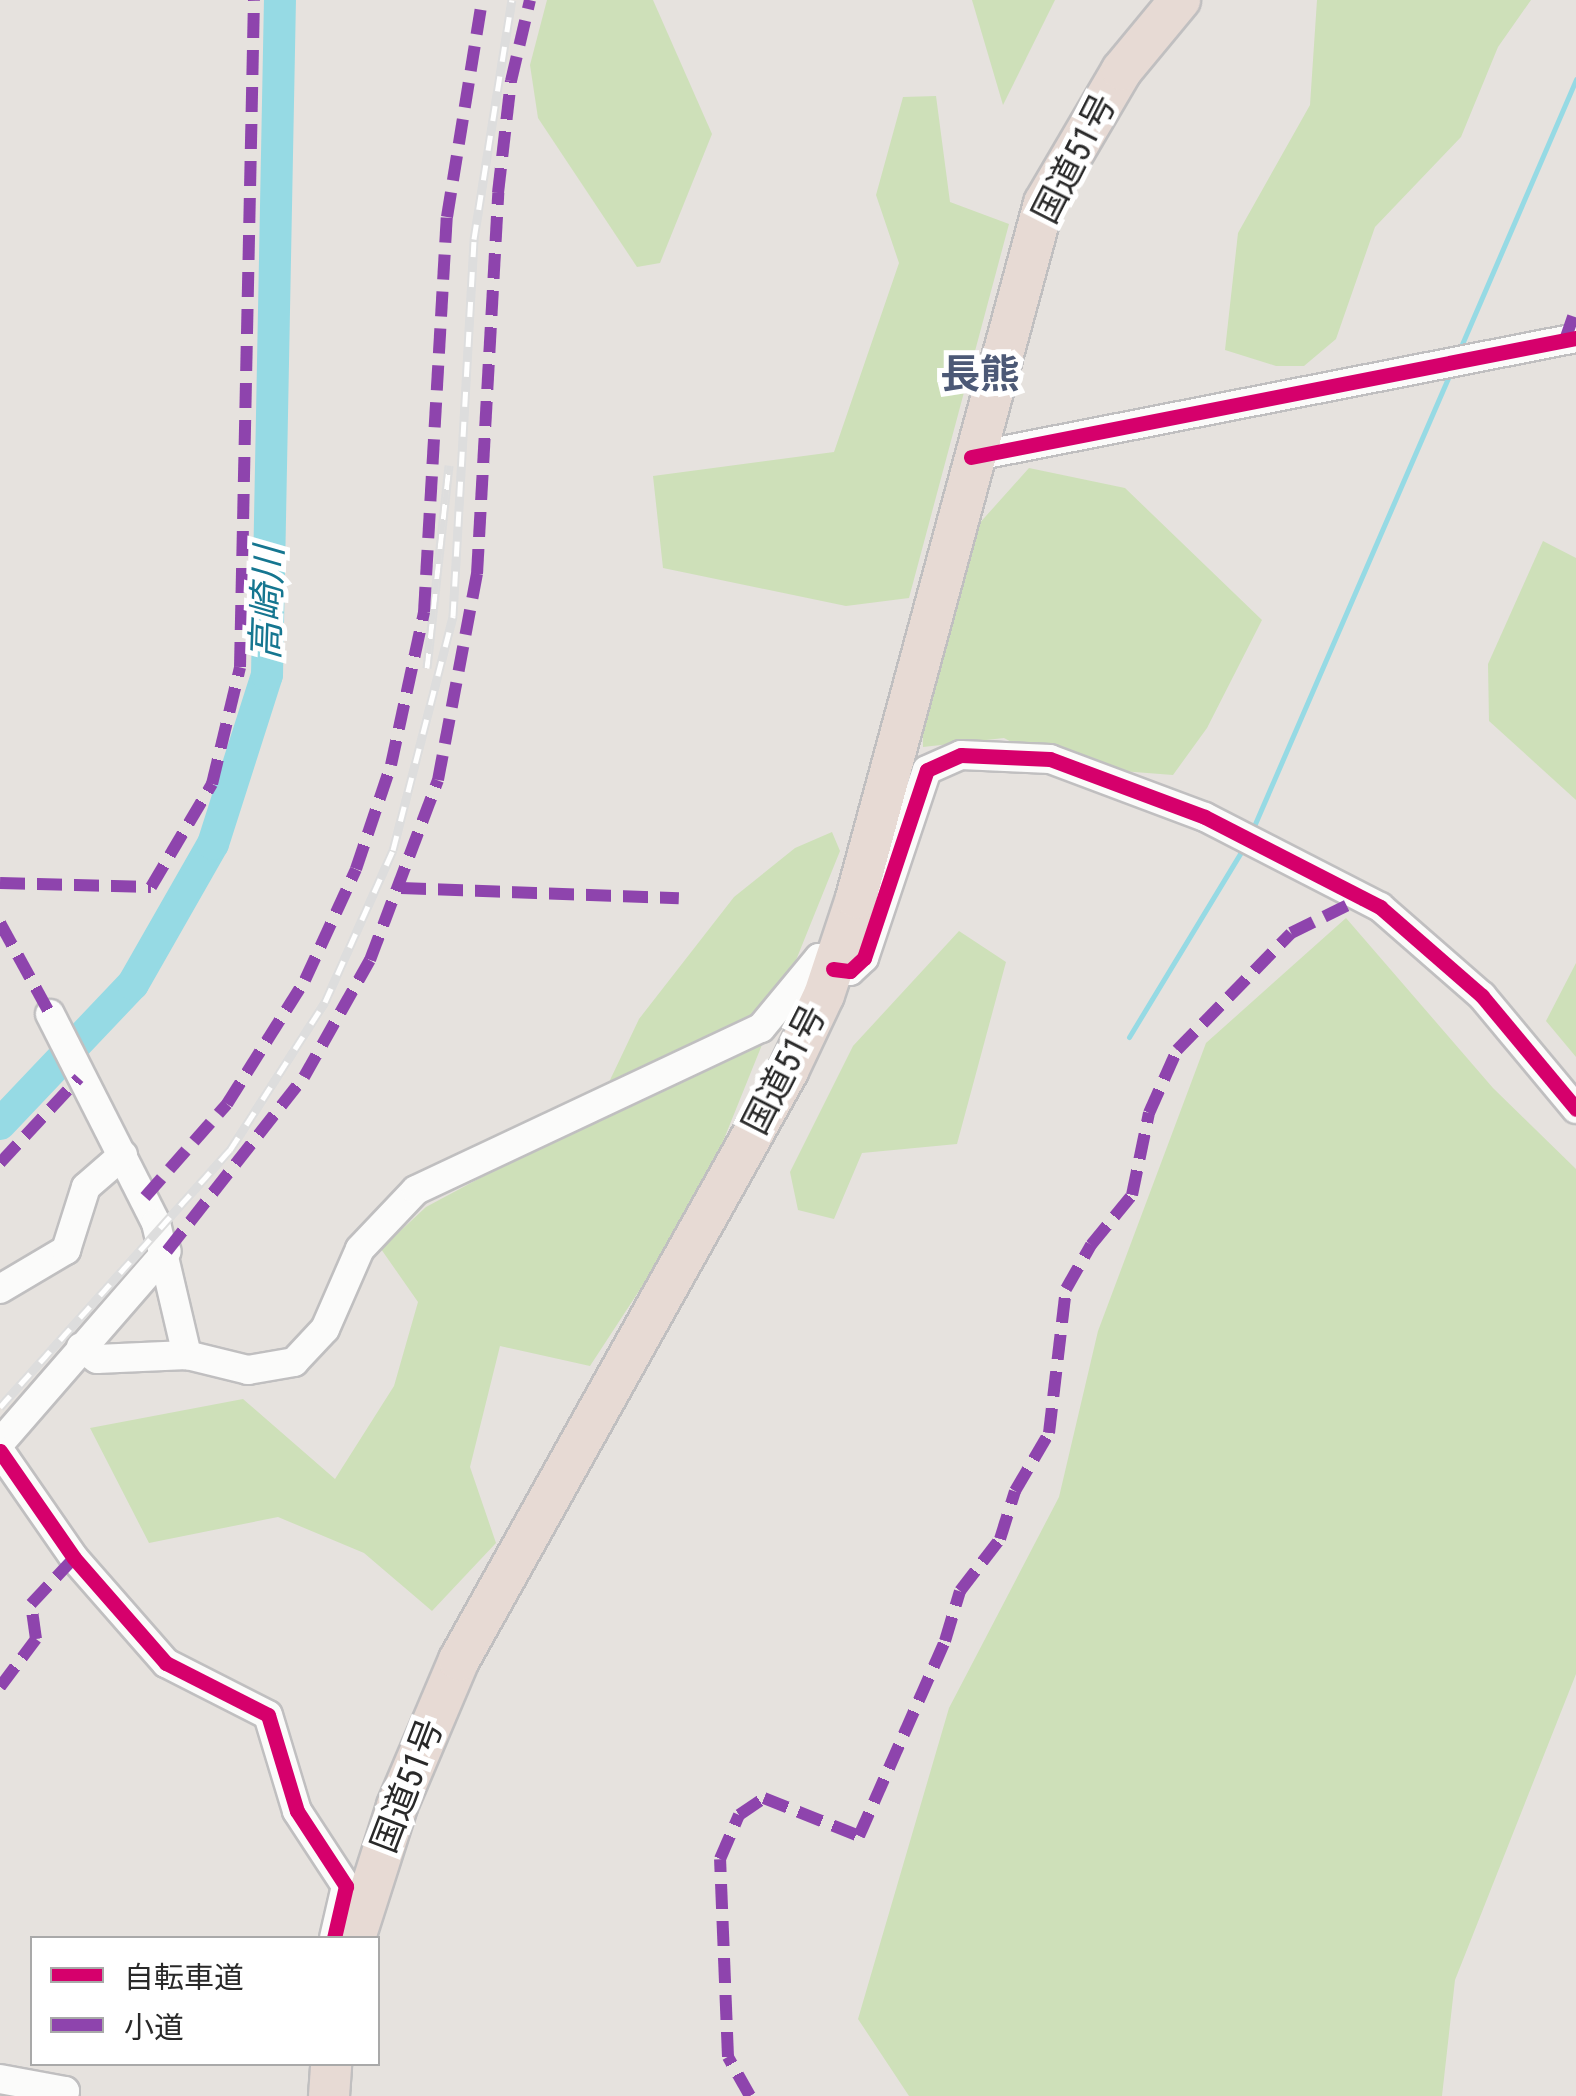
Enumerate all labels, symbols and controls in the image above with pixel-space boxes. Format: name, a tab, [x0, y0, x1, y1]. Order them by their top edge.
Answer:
street label: 国道51号	[1025, 87, 1125, 231]
district label: 長熊	[940, 351, 1020, 399]
water label: 高崎川	[243, 545, 293, 661]
street label: 国道51号	[735, 998, 835, 1142]
street label: 国道51号	[363, 1713, 453, 1859]
legend	[30, 1936, 380, 2066]
text: 自転車道	[124, 1960, 244, 1995]
text: 小道	[124, 2010, 184, 2045]

